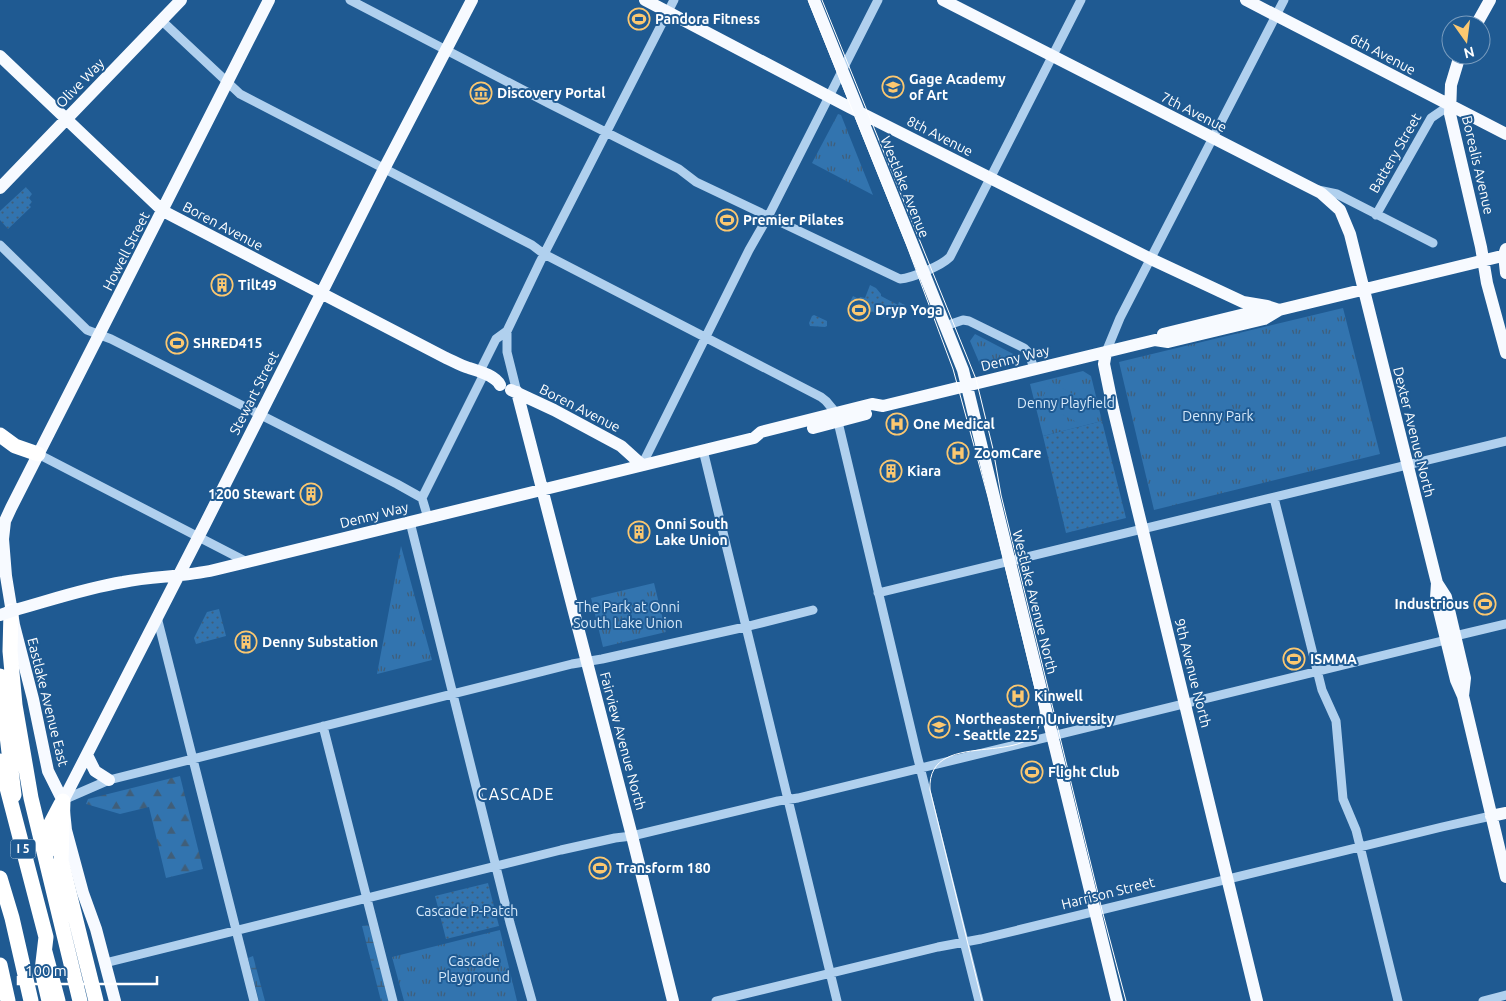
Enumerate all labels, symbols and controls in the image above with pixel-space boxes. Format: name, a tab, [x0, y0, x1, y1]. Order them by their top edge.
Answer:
sports icon: Pandora Fitness	[627, 7, 651, 31]
place label: Pandora Fitness	[655, 11, 760, 27]
north arrow	[1441, 15, 1491, 65]
street label: 6th Avenue	[1348, 30, 1418, 78]
text: N	[1462, 44, 1476, 62]
street label: Olive Way	[53, 55, 108, 111]
place label: Gage Academy of Art	[909, 71, 1006, 103]
school or university icon: Gage Academy of Art	[881, 75, 905, 99]
museum icon: Discovery Portal	[469, 81, 493, 105]
place label: Discovery Portal	[497, 85, 605, 101]
street label: 7th Avenue	[1158, 89, 1230, 135]
street label: Battery Street	[1366, 110, 1425, 196]
street label: 8th Avenue	[904, 113, 976, 159]
street label: Borealis Avenue	[1459, 114, 1497, 216]
street label: Westlake Avenue	[877, 134, 933, 240]
street label: Boren Avenue	[180, 198, 266, 254]
sports icon: Premier Pilates	[715, 208, 739, 232]
street label: Howell Street	[99, 209, 153, 293]
place label: Premier Pilates	[743, 212, 844, 228]
building icon: Tilt49	[210, 273, 234, 297]
place label: Tilt49	[238, 277, 277, 293]
sports icon: Dryp Yoga	[847, 298, 871, 322]
place label: Dryp Yoga	[875, 302, 943, 318]
sports icon: SHRED415	[165, 331, 189, 355]
place label: SHRED415	[193, 335, 263, 351]
street label: Denny Way	[979, 342, 1051, 374]
street label: Stewart Street	[226, 348, 282, 437]
street label: Dexter Avenue North	[1390, 365, 1438, 499]
street label: Boren Avenue	[537, 381, 623, 435]
park label: Denny Playfield	[1017, 395, 1115, 411]
park label: Denny Park	[1182, 408, 1254, 424]
hospital icon: One Medical	[885, 412, 909, 436]
place label: One Medical	[913, 416, 995, 432]
hospital icon: ZoomCare	[946, 441, 970, 465]
place label: ZoomCare	[974, 445, 1042, 461]
building icon: Kiara	[879, 459, 903, 483]
place label: Kiara	[907, 463, 941, 479]
building icon: 1200 Stewart	[299, 482, 323, 506]
place label: 1200 Stewart	[208, 486, 295, 502]
street label: Denny Way	[338, 499, 410, 531]
place label: Onni South Lake Union	[655, 516, 728, 548]
building icon: Onni South Lake Union	[627, 520, 651, 544]
street label: Westlake Avenue North	[1009, 528, 1061, 676]
sports icon: Industrious	[1473, 592, 1497, 616]
place label: Industrious	[1395, 596, 1469, 612]
park label: The Park at Onni South Lake Union	[573, 599, 683, 631]
street label: 9th Avenue North	[1172, 617, 1214, 729]
building icon: Denny Substation	[234, 630, 258, 654]
place label: Denny Substation	[262, 634, 378, 650]
street label: Eastlake Avenue East	[24, 636, 72, 769]
sports icon: ISMMA	[1282, 647, 1306, 671]
place label: ISMMA	[1310, 651, 1357, 667]
street label: Fairview Avenue North	[597, 670, 649, 812]
hospital icon: Kinwell	[1006, 684, 1030, 708]
place label: Kinwell	[1034, 688, 1083, 704]
place label: Northeastern University - Seattle 225	[955, 711, 1115, 743]
school or university icon: Northeastern University - Seattle 225	[927, 715, 951, 739]
sports icon: Flight Club	[1020, 760, 1044, 784]
place label: Flight Club	[1048, 764, 1120, 780]
district label: CASCADE	[477, 785, 555, 803]
road number: I 5	[10, 840, 36, 859]
sports icon: Transform 180	[588, 856, 612, 880]
place label: Transform 180	[616, 860, 711, 876]
street label: Harrison Street	[1060, 874, 1157, 912]
park label: Cascade P-Patch	[416, 903, 518, 919]
park label: Cascade Playground	[438, 953, 510, 985]
scale bar	[18, 954, 156, 986]
text: 100 m	[25, 962, 67, 979]

